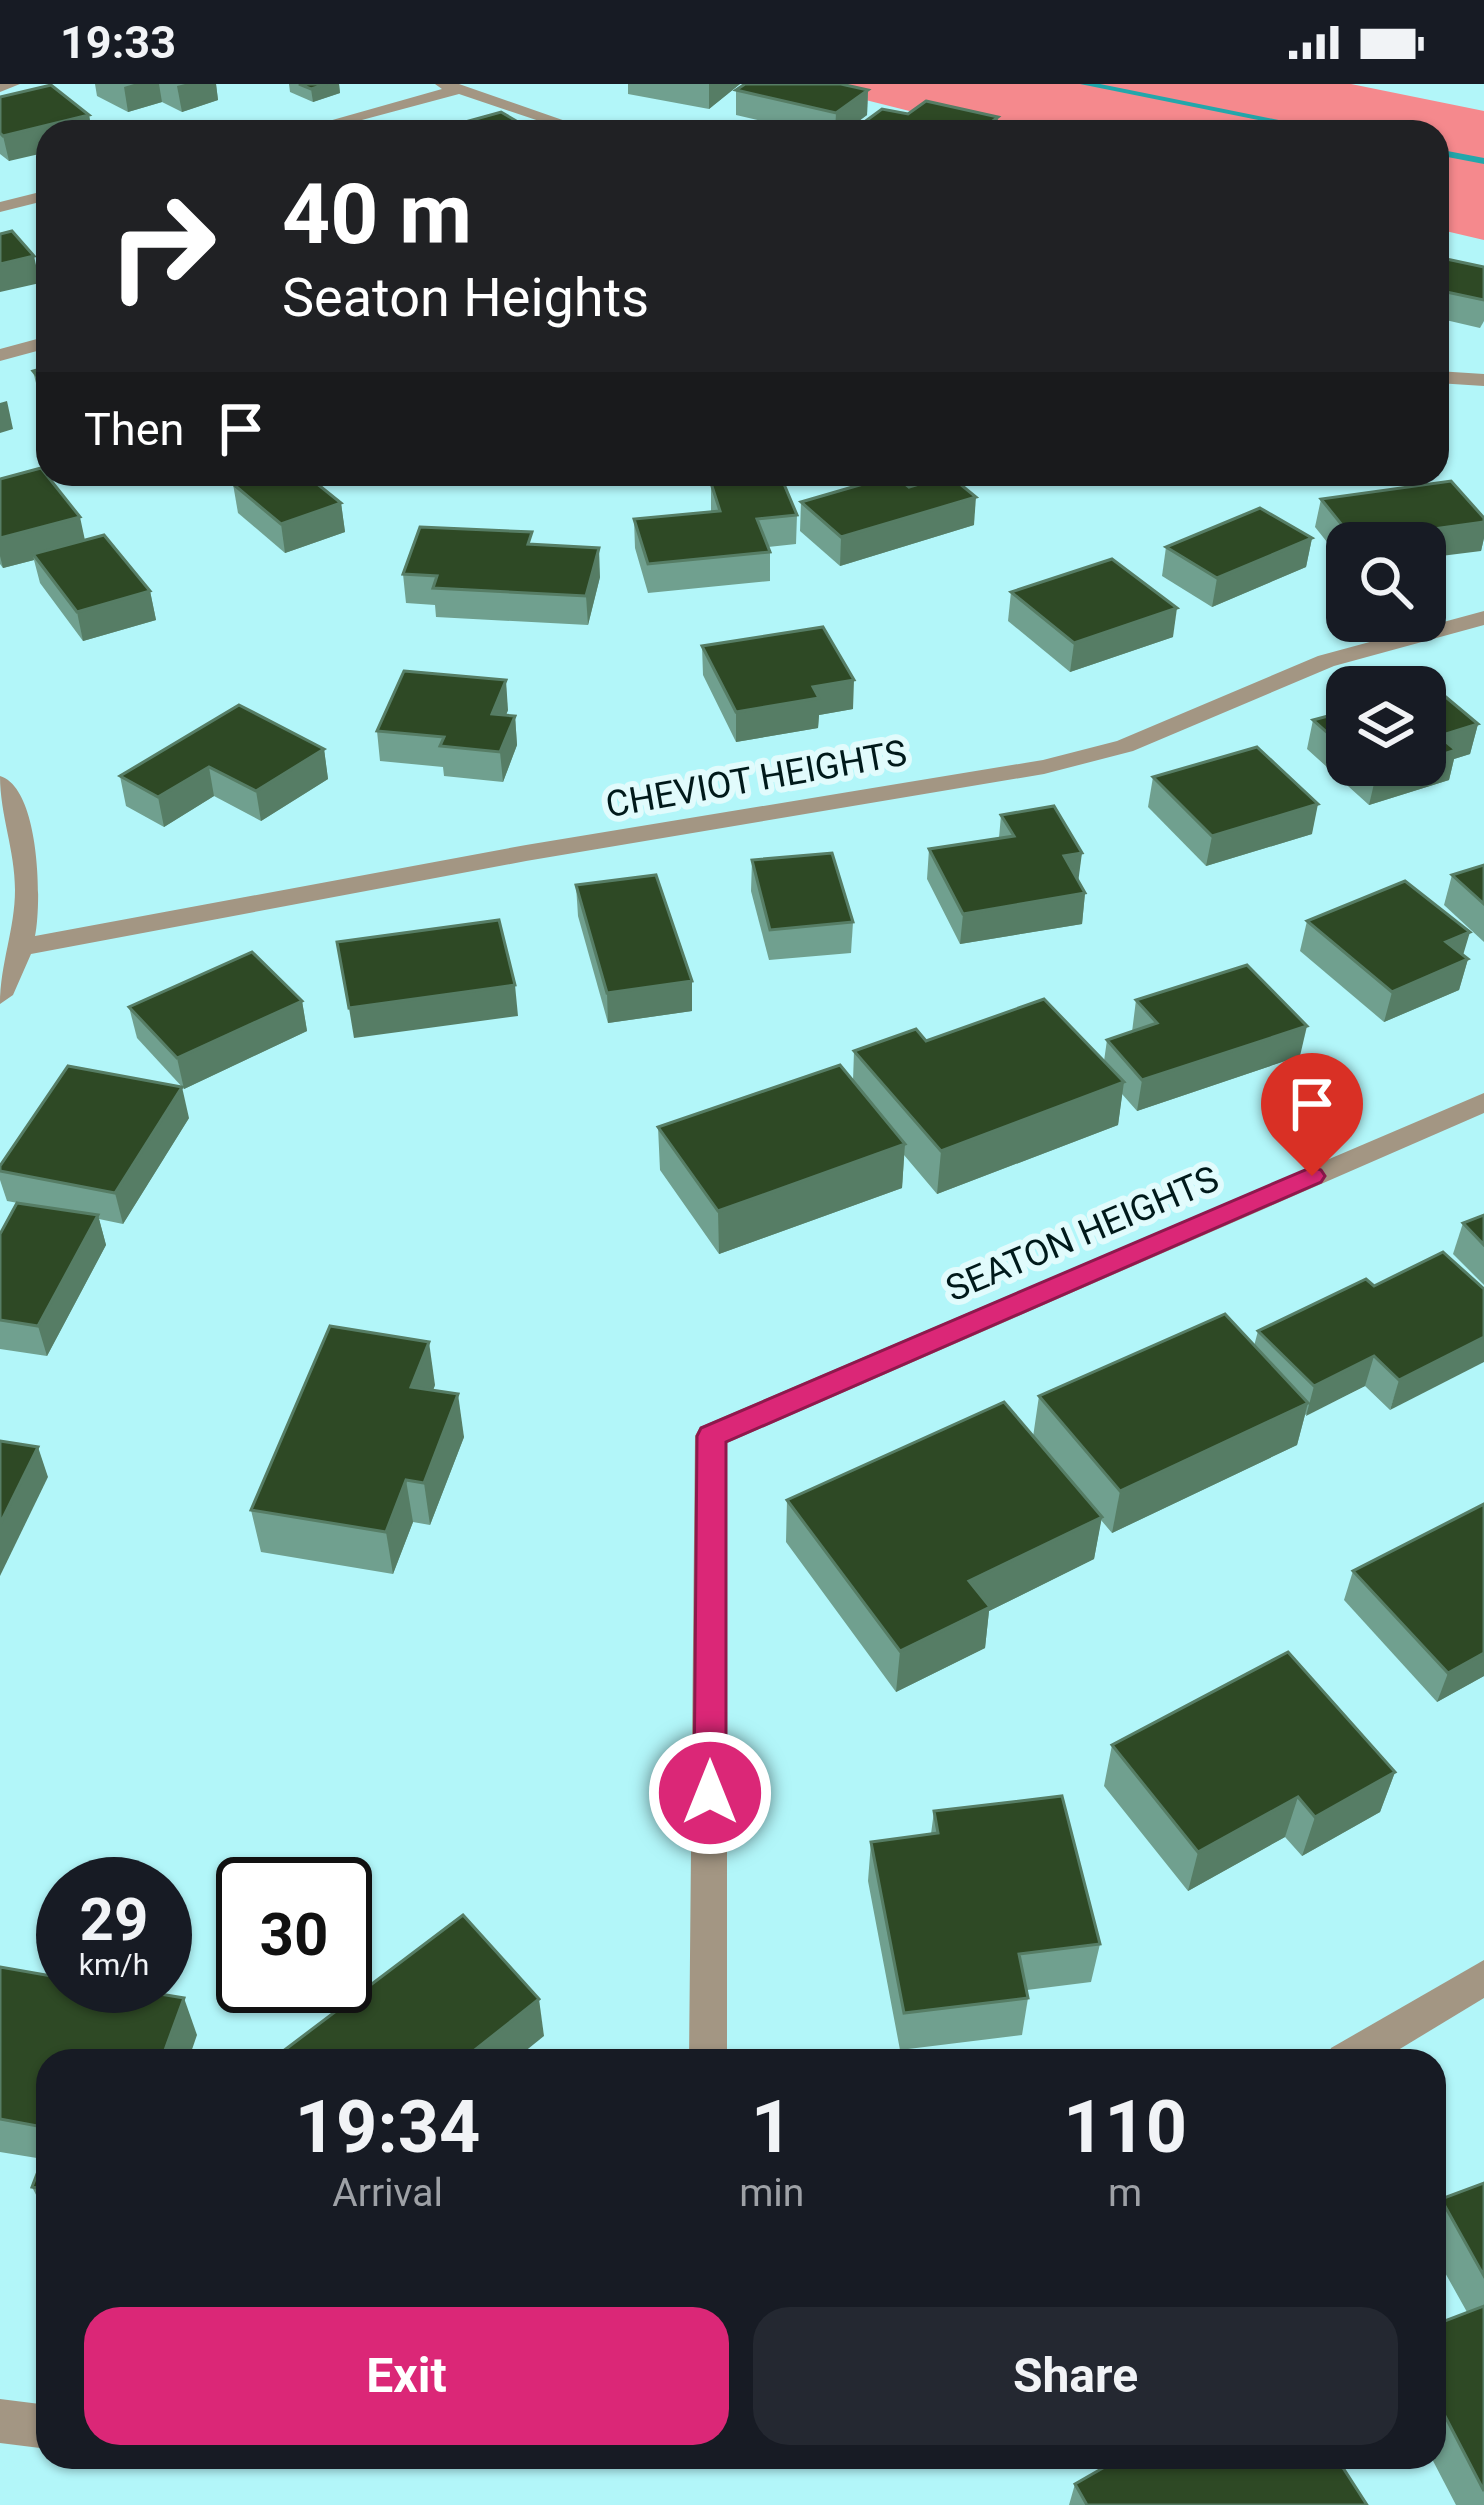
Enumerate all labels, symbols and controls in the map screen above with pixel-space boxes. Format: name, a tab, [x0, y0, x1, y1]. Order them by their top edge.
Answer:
text: 19:33	[60, 16, 176, 69]
text: 40 m	[282, 165, 472, 264]
icon: right	[84, 168, 240, 324]
text: Seaton Heights	[282, 266, 649, 329]
icon: arrive	[208, 396, 274, 462]
text: Then	[84, 403, 184, 456]
map controls	[1326, 522, 1446, 786]
button: search	[1326, 522, 1446, 642]
button: layers	[1326, 666, 1446, 786]
street label: CHEVIOT HEIGHTS	[603, 732, 910, 826]
pin	[1261, 1053, 1363, 1176]
icon: arrive	[1279, 1071, 1345, 1137]
street label: SEATON HEIGHTS	[940, 1158, 1225, 1310]
position arrow	[647, 1730, 773, 1856]
speed limit sign: 30	[216, 1857, 372, 2013]
text: 29	[80, 1884, 148, 1955]
text: km/h	[79, 1947, 149, 1982]
text: 19:34	[295, 2085, 480, 2170]
text: 1	[751, 2085, 792, 2170]
text: 110	[1063, 2085, 1187, 2170]
text: Arrival	[332, 2170, 443, 2216]
text: min	[739, 2170, 804, 2216]
text: m	[1108, 2170, 1142, 2216]
button: Exit	[84, 2307, 729, 2445]
button: Share	[753, 2307, 1398, 2445]

